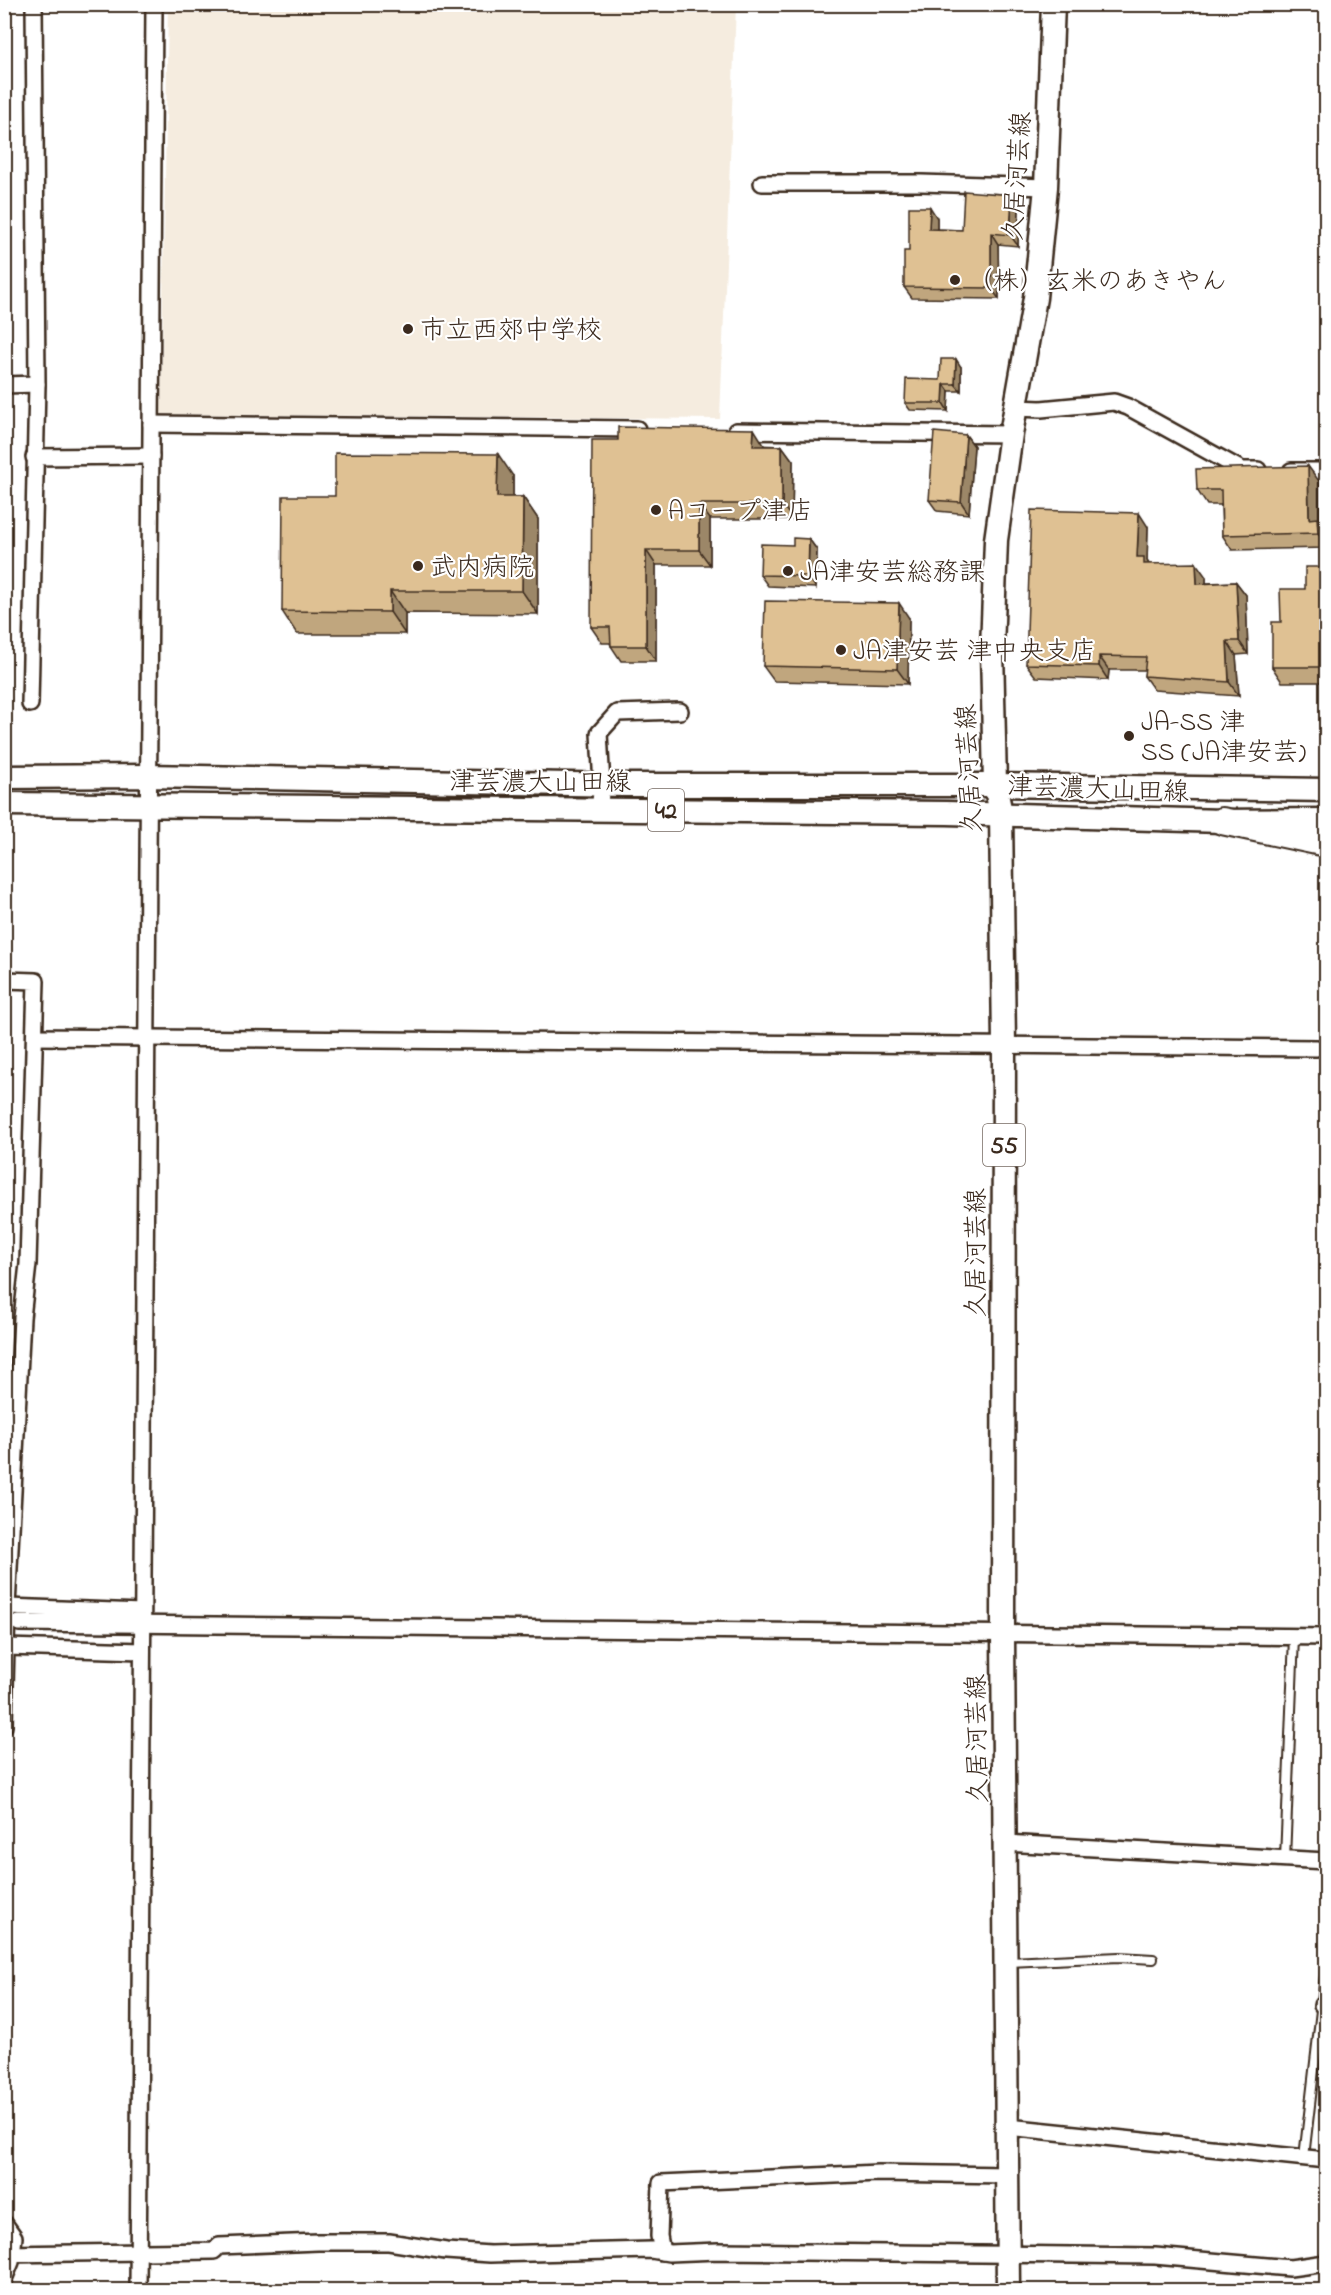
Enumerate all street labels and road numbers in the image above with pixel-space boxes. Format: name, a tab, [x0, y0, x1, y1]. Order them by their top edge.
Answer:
street label: 久居河芸線	[996, 110, 1042, 242]
street label: 久居河芸線	[949, 703, 993, 835]
street label: 津芸濃大山田線	[449, 765, 631, 803]
street label: 津芸濃大山田線	[1006, 769, 1190, 813]
road number: 42	[648, 789, 684, 831]
road number: 55	[983, 1124, 1025, 1166]
street label: 久居河芸線	[959, 1188, 997, 1318]
street label: 久居河芸線	[959, 1674, 999, 1804]

